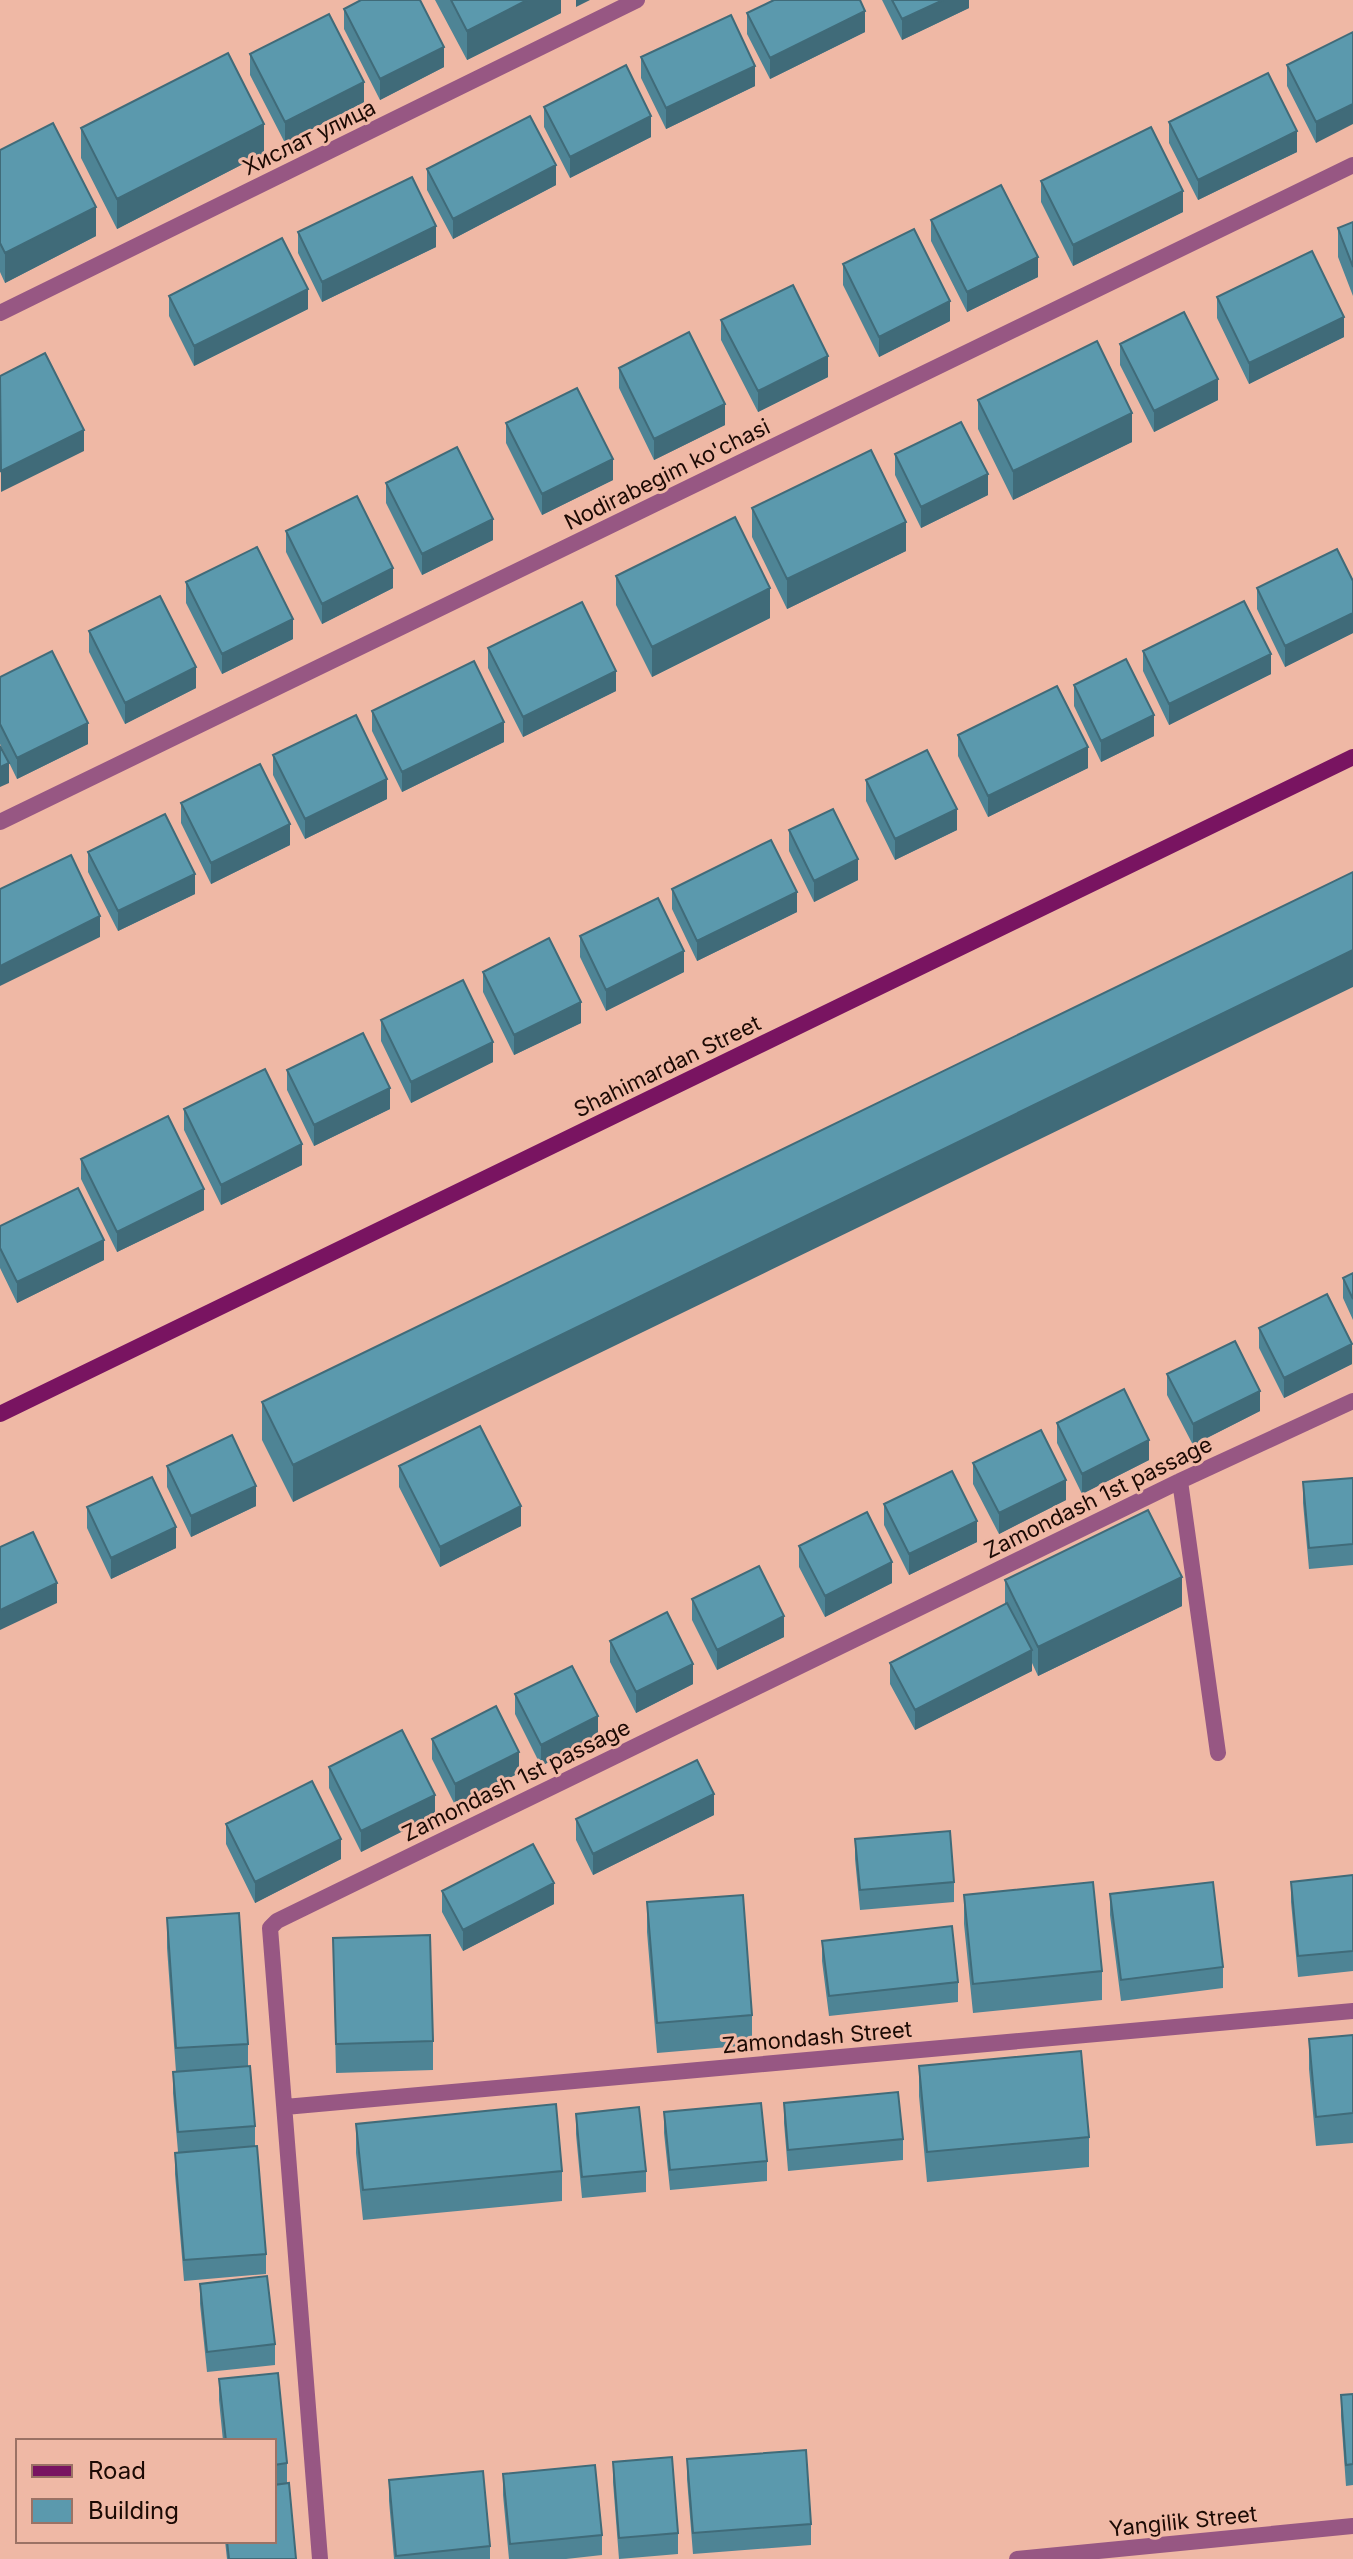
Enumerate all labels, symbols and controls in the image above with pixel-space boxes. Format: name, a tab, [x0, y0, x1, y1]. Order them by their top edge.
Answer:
street label: Хислат улица	[238, 94, 380, 180]
street label: Nodirabegim ko'chasi	[560, 413, 774, 535]
street label: Shahimardan Street	[569, 1010, 765, 1122]
street label: Zamondash 1st passage	[980, 1430, 1216, 1564]
street label: Zamondash 1st passage	[398, 1713, 634, 1847]
street label: Zamоndash Street	[721, 2016, 913, 2058]
legend	[16, 2439, 276, 2543]
text: Road	[88, 2456, 146, 2485]
text: Building	[88, 2496, 179, 2525]
street label: Yangilik Street	[1108, 2500, 1258, 2542]

